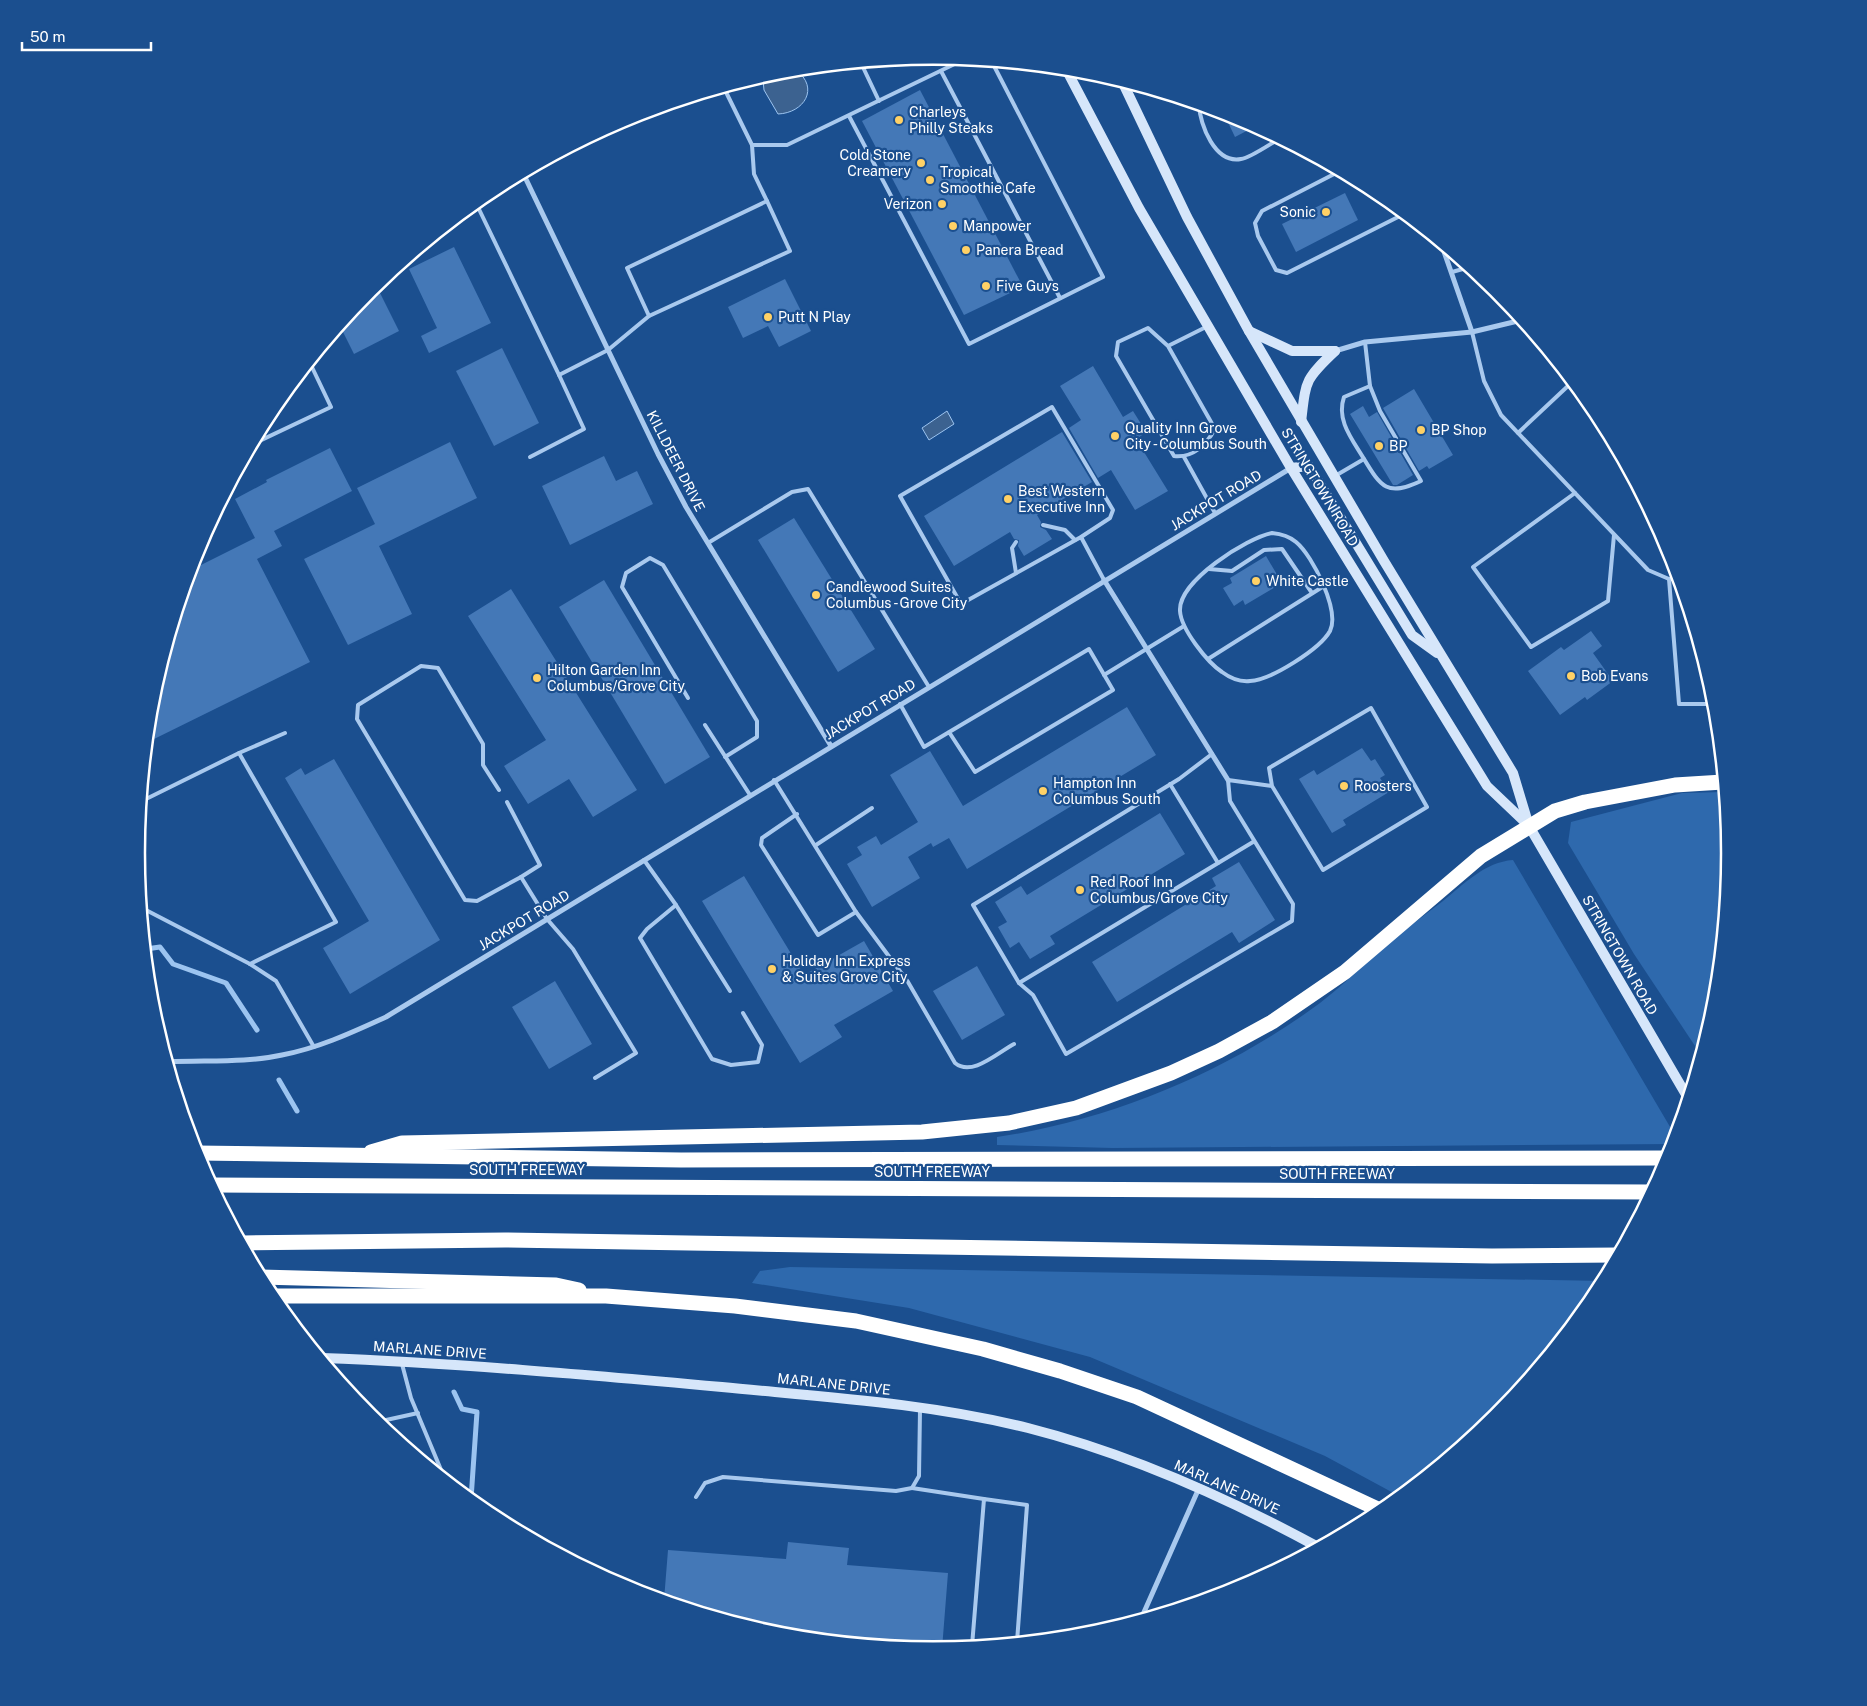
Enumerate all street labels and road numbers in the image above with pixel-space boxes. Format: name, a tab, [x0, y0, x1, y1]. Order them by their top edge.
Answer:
street label: KILLDEER DRIVE	[644, 408, 708, 514]
street label: STRINGTOWN ROAD	[1278, 425, 1362, 549]
street label: JACKPOT ROAD	[1168, 467, 1264, 533]
street label: JACKPOT ROAD	[822, 676, 918, 742]
street label: JACKPOT ROAD	[476, 887, 572, 953]
street label: STRINGTOWN ROAD	[1579, 892, 1661, 1018]
street label: SOUTH FREEWAY	[469, 1162, 585, 1178]
street label: SOUTH FREEWAY	[874, 1164, 990, 1180]
street label: SOUTH FREEWAY	[1279, 1166, 1395, 1182]
street label: MARLANE DRIVE	[373, 1338, 487, 1362]
street label: MARLANE DRIVE	[777, 1370, 891, 1398]
street label: MARLANE DRIVE	[1172, 1457, 1282, 1517]

